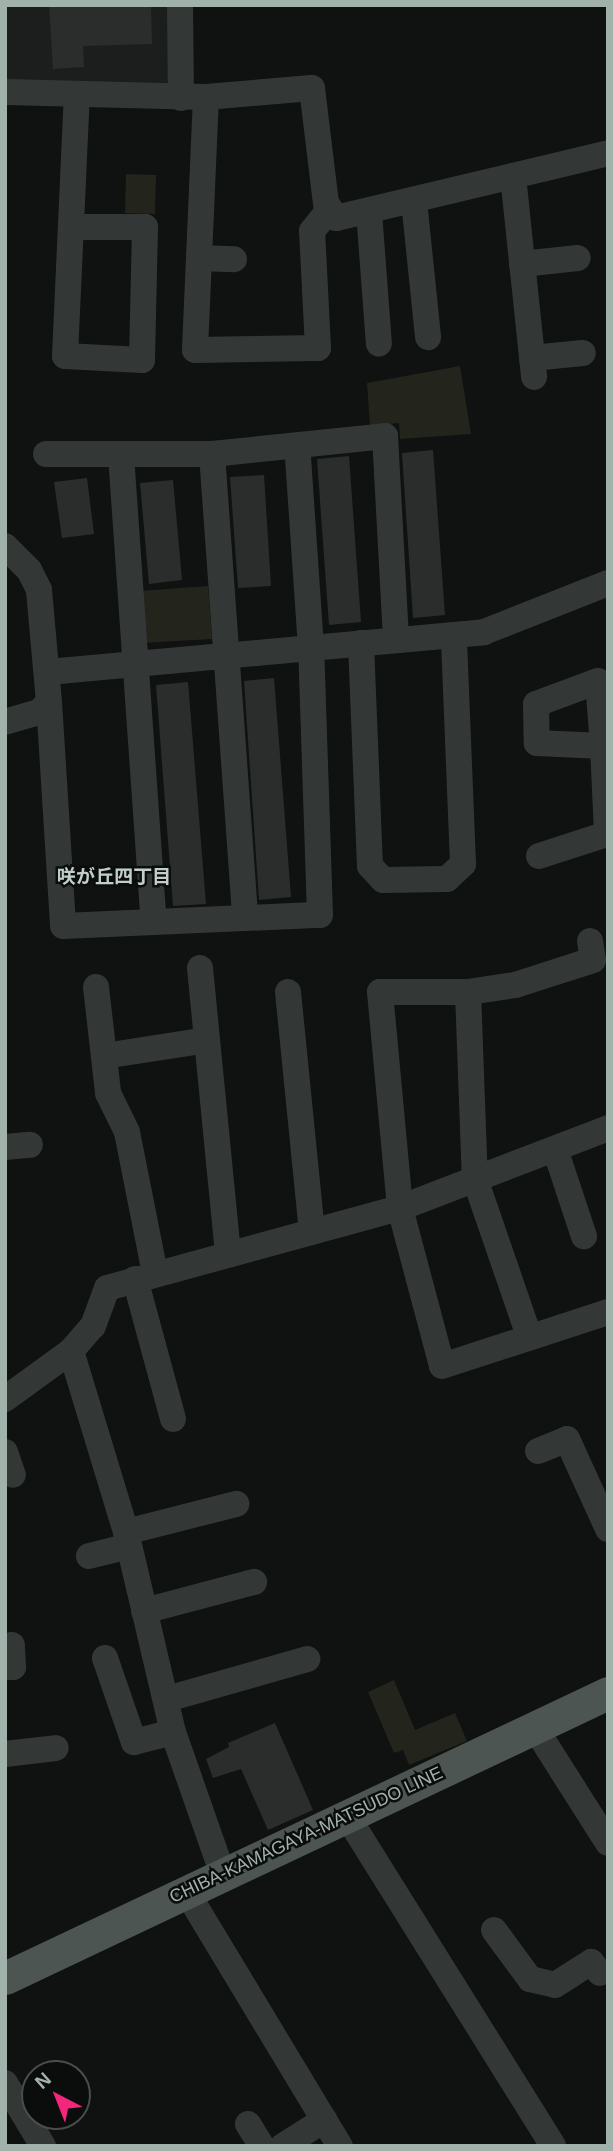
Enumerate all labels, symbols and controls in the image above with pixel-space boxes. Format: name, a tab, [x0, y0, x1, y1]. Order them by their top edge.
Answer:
district label: 咲が丘四丁目	[57, 866, 171, 888]
street label: CHIBA-KAMAGAYA-MATSUDO LINE	[166, 1762, 446, 1908]
north arrow	[21, 2060, 91, 2130]
text: N	[31, 2068, 55, 2093]

